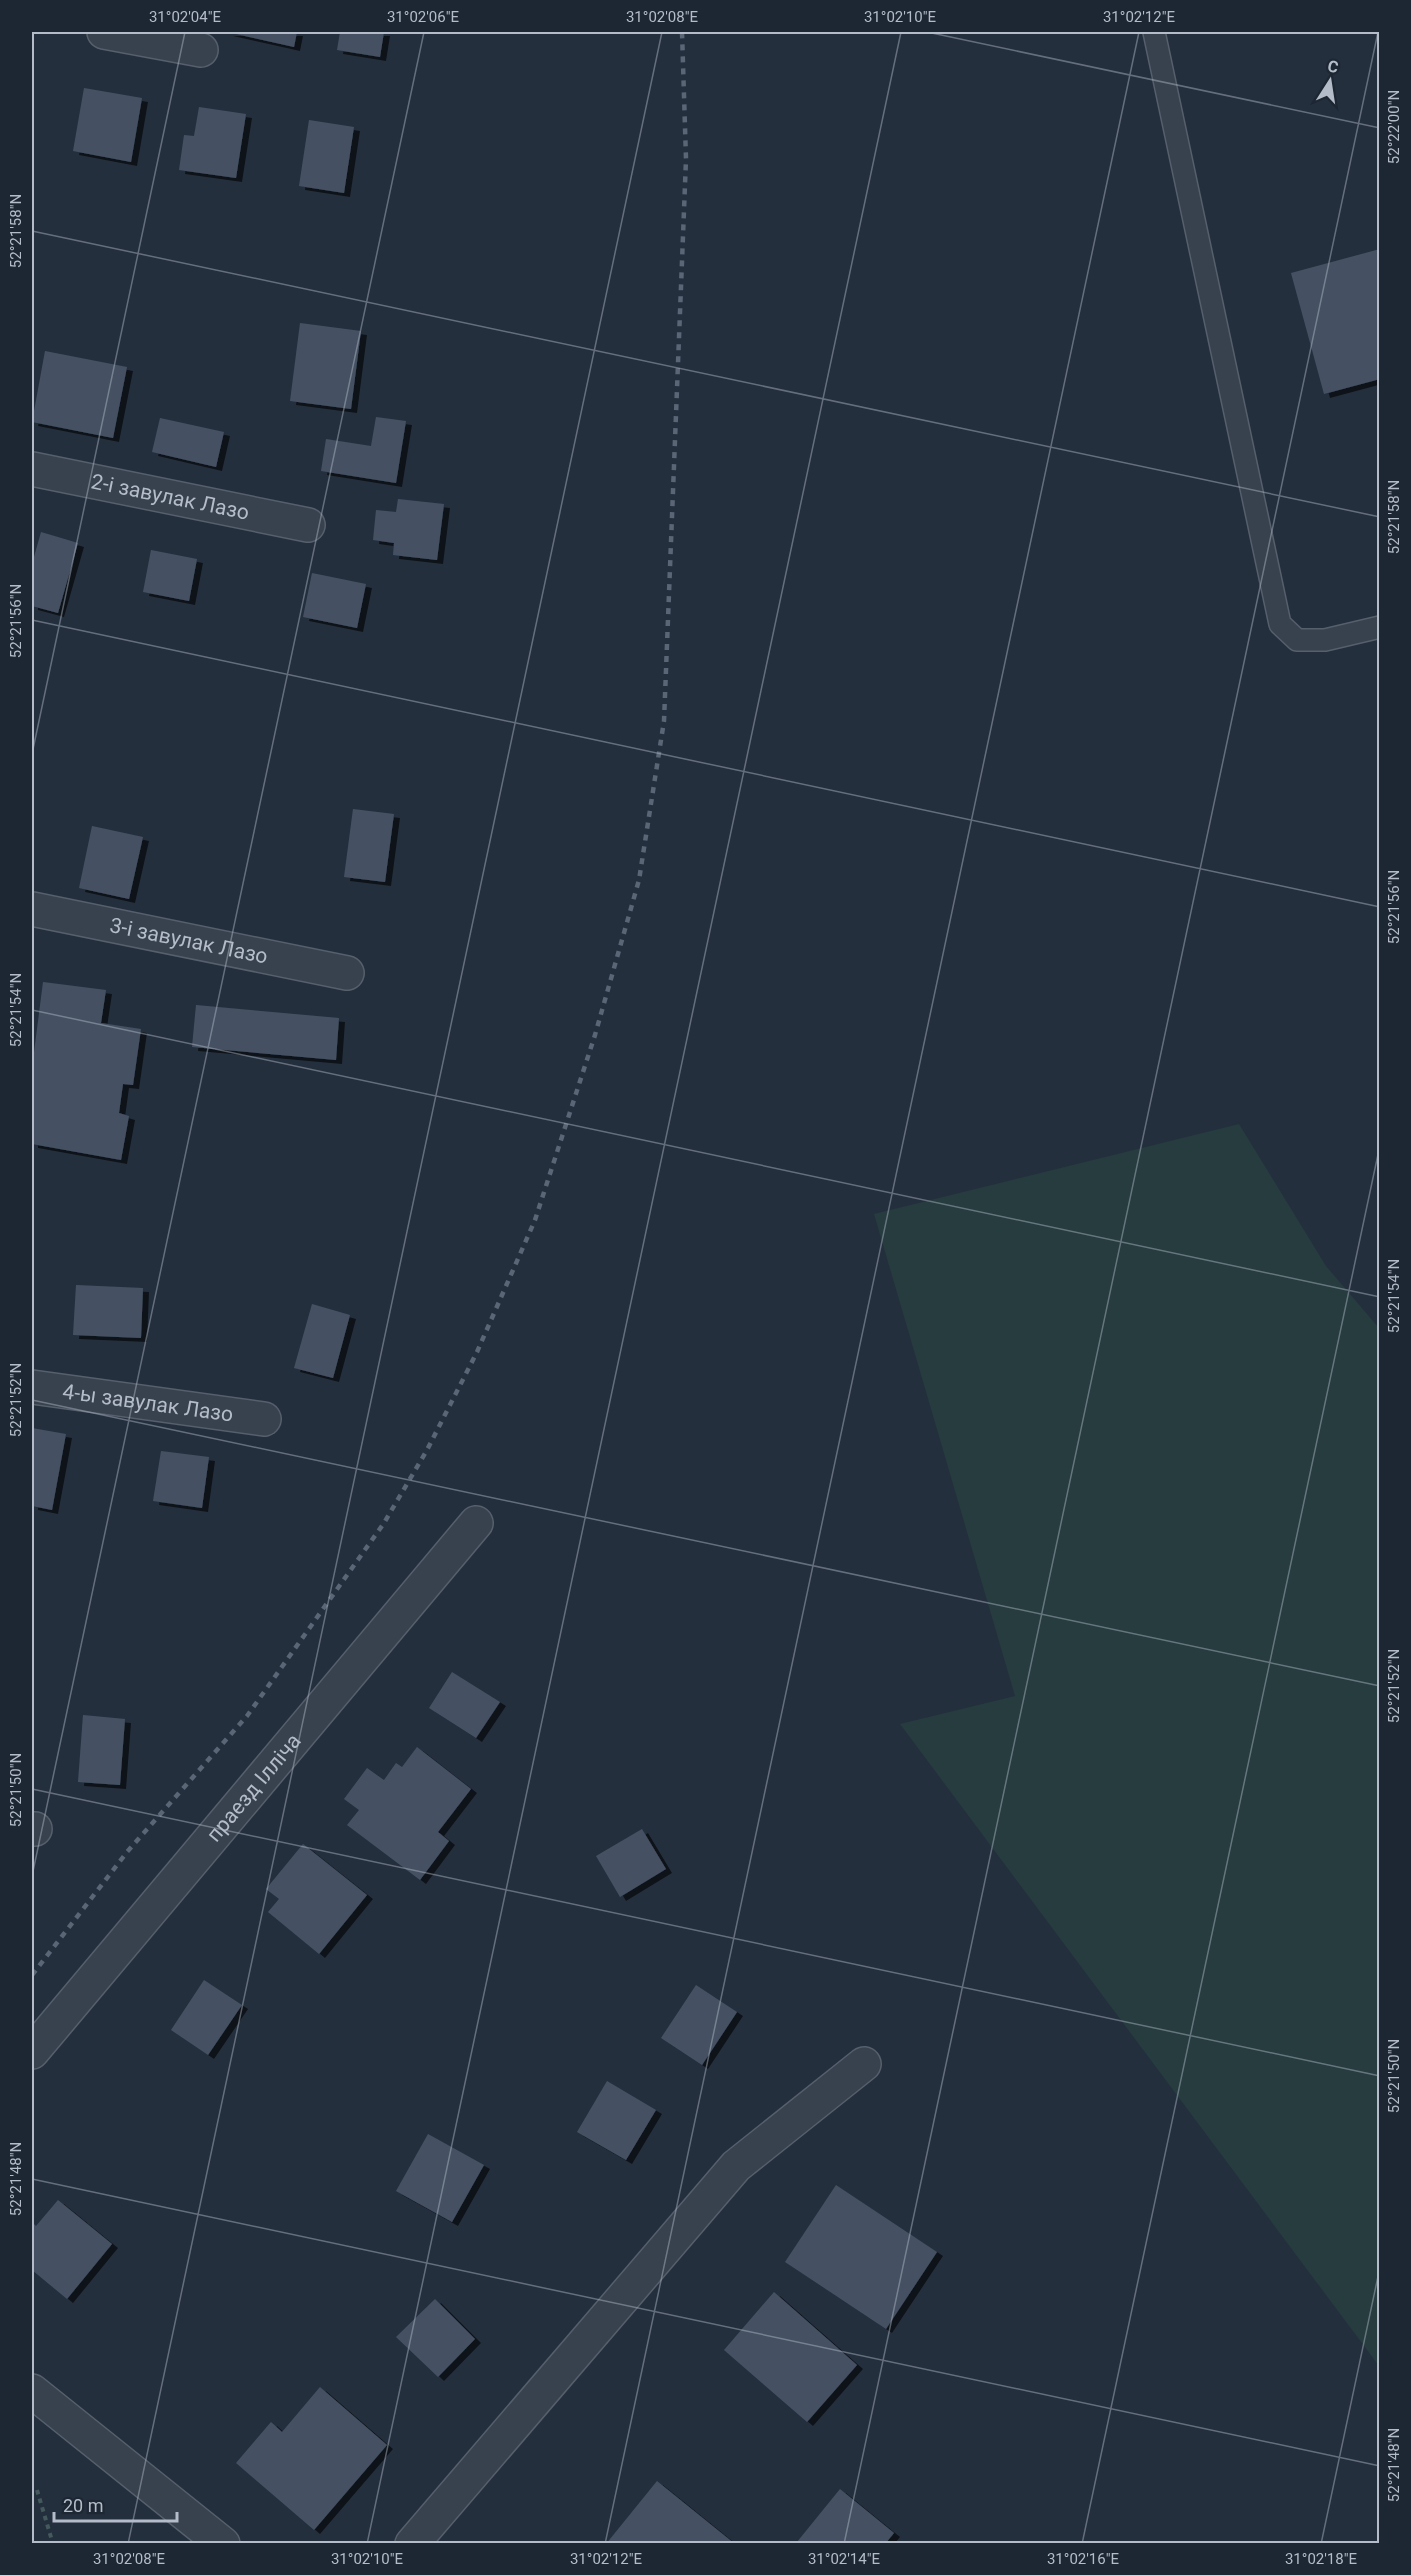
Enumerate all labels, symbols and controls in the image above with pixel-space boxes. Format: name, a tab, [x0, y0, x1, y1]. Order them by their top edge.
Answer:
text: 31°02'04"E	[149, 8, 222, 26]
text: 31°02'06"E	[387, 8, 460, 26]
text: 31°02'08"E	[626, 8, 699, 26]
text: 31°02'10"E	[864, 8, 937, 26]
text: 31°02'12"E	[1103, 8, 1176, 26]
north arrow	[1300, 51, 1360, 111]
text: С	[1326, 56, 1340, 77]
text: 52°22'00"N	[1385, 90, 1403, 164]
text: 52°21'58"N	[7, 194, 25, 268]
street label: 2-і завулак Лазо	[89, 469, 251, 525]
text: 52°21'58"N	[1385, 480, 1403, 554]
text: 52°21'56"N	[7, 584, 25, 658]
text: 52°21'56"N	[1385, 870, 1403, 944]
street label: 3-і завулак Лазо	[108, 913, 270, 969]
text: 52°21'54"N	[7, 973, 25, 1047]
text: 52°21'54"N	[1385, 1259, 1403, 1333]
text: 52°21'52"N	[7, 1363, 25, 1437]
street label: 4-ы завулак Лазо	[61, 1379, 235, 1427]
text: 52°21'52"N	[1385, 1649, 1403, 1723]
street label: праезд Ілліча	[202, 1729, 306, 1846]
text: 52°21'50"N	[7, 1753, 25, 1827]
text: 52°21'50"N	[1385, 2039, 1403, 2113]
text: 52°21'48"N	[7, 2142, 25, 2216]
text: 52°21'48"N	[1385, 2428, 1403, 2502]
scale bar	[54, 2485, 177, 2523]
text: 20 m	[63, 2495, 103, 2516]
text: 31°02'08"E	[93, 2550, 166, 2568]
text: 31°02'10"E	[331, 2550, 404, 2568]
text: 31°02'12"E	[570, 2550, 643, 2568]
text: 31°02'14"E	[808, 2550, 881, 2568]
text: 31°02'16"E	[1047, 2550, 1120, 2568]
text: 31°02'18"E	[1285, 2550, 1358, 2568]

